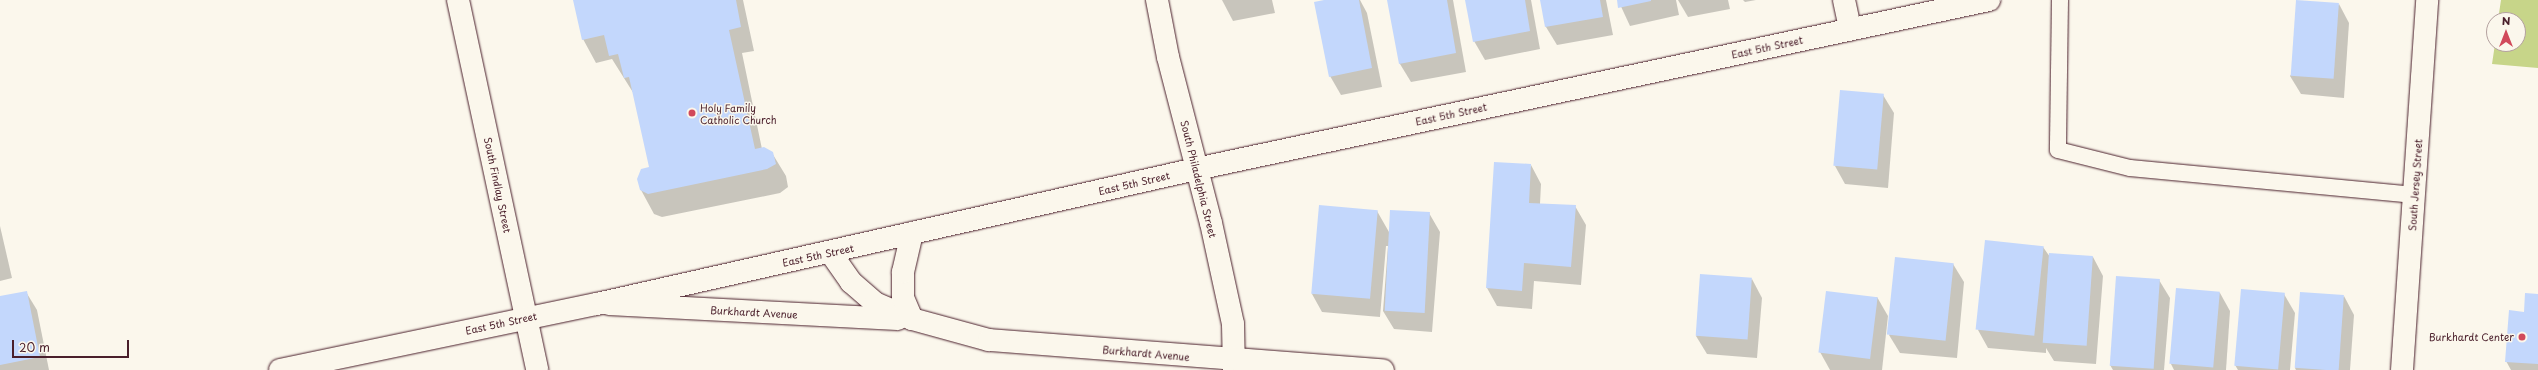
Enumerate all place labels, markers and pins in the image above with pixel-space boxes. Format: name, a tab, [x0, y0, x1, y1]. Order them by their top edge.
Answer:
place label: Holy Family Catholic Church	[700, 101, 777, 124]
marker: Holy Family Catholic Church	[687, 108, 697, 118]
place label: Burkhardt Center	[2428, 331, 2514, 343]
marker: Burkhardt Center	[2517, 332, 2527, 342]

